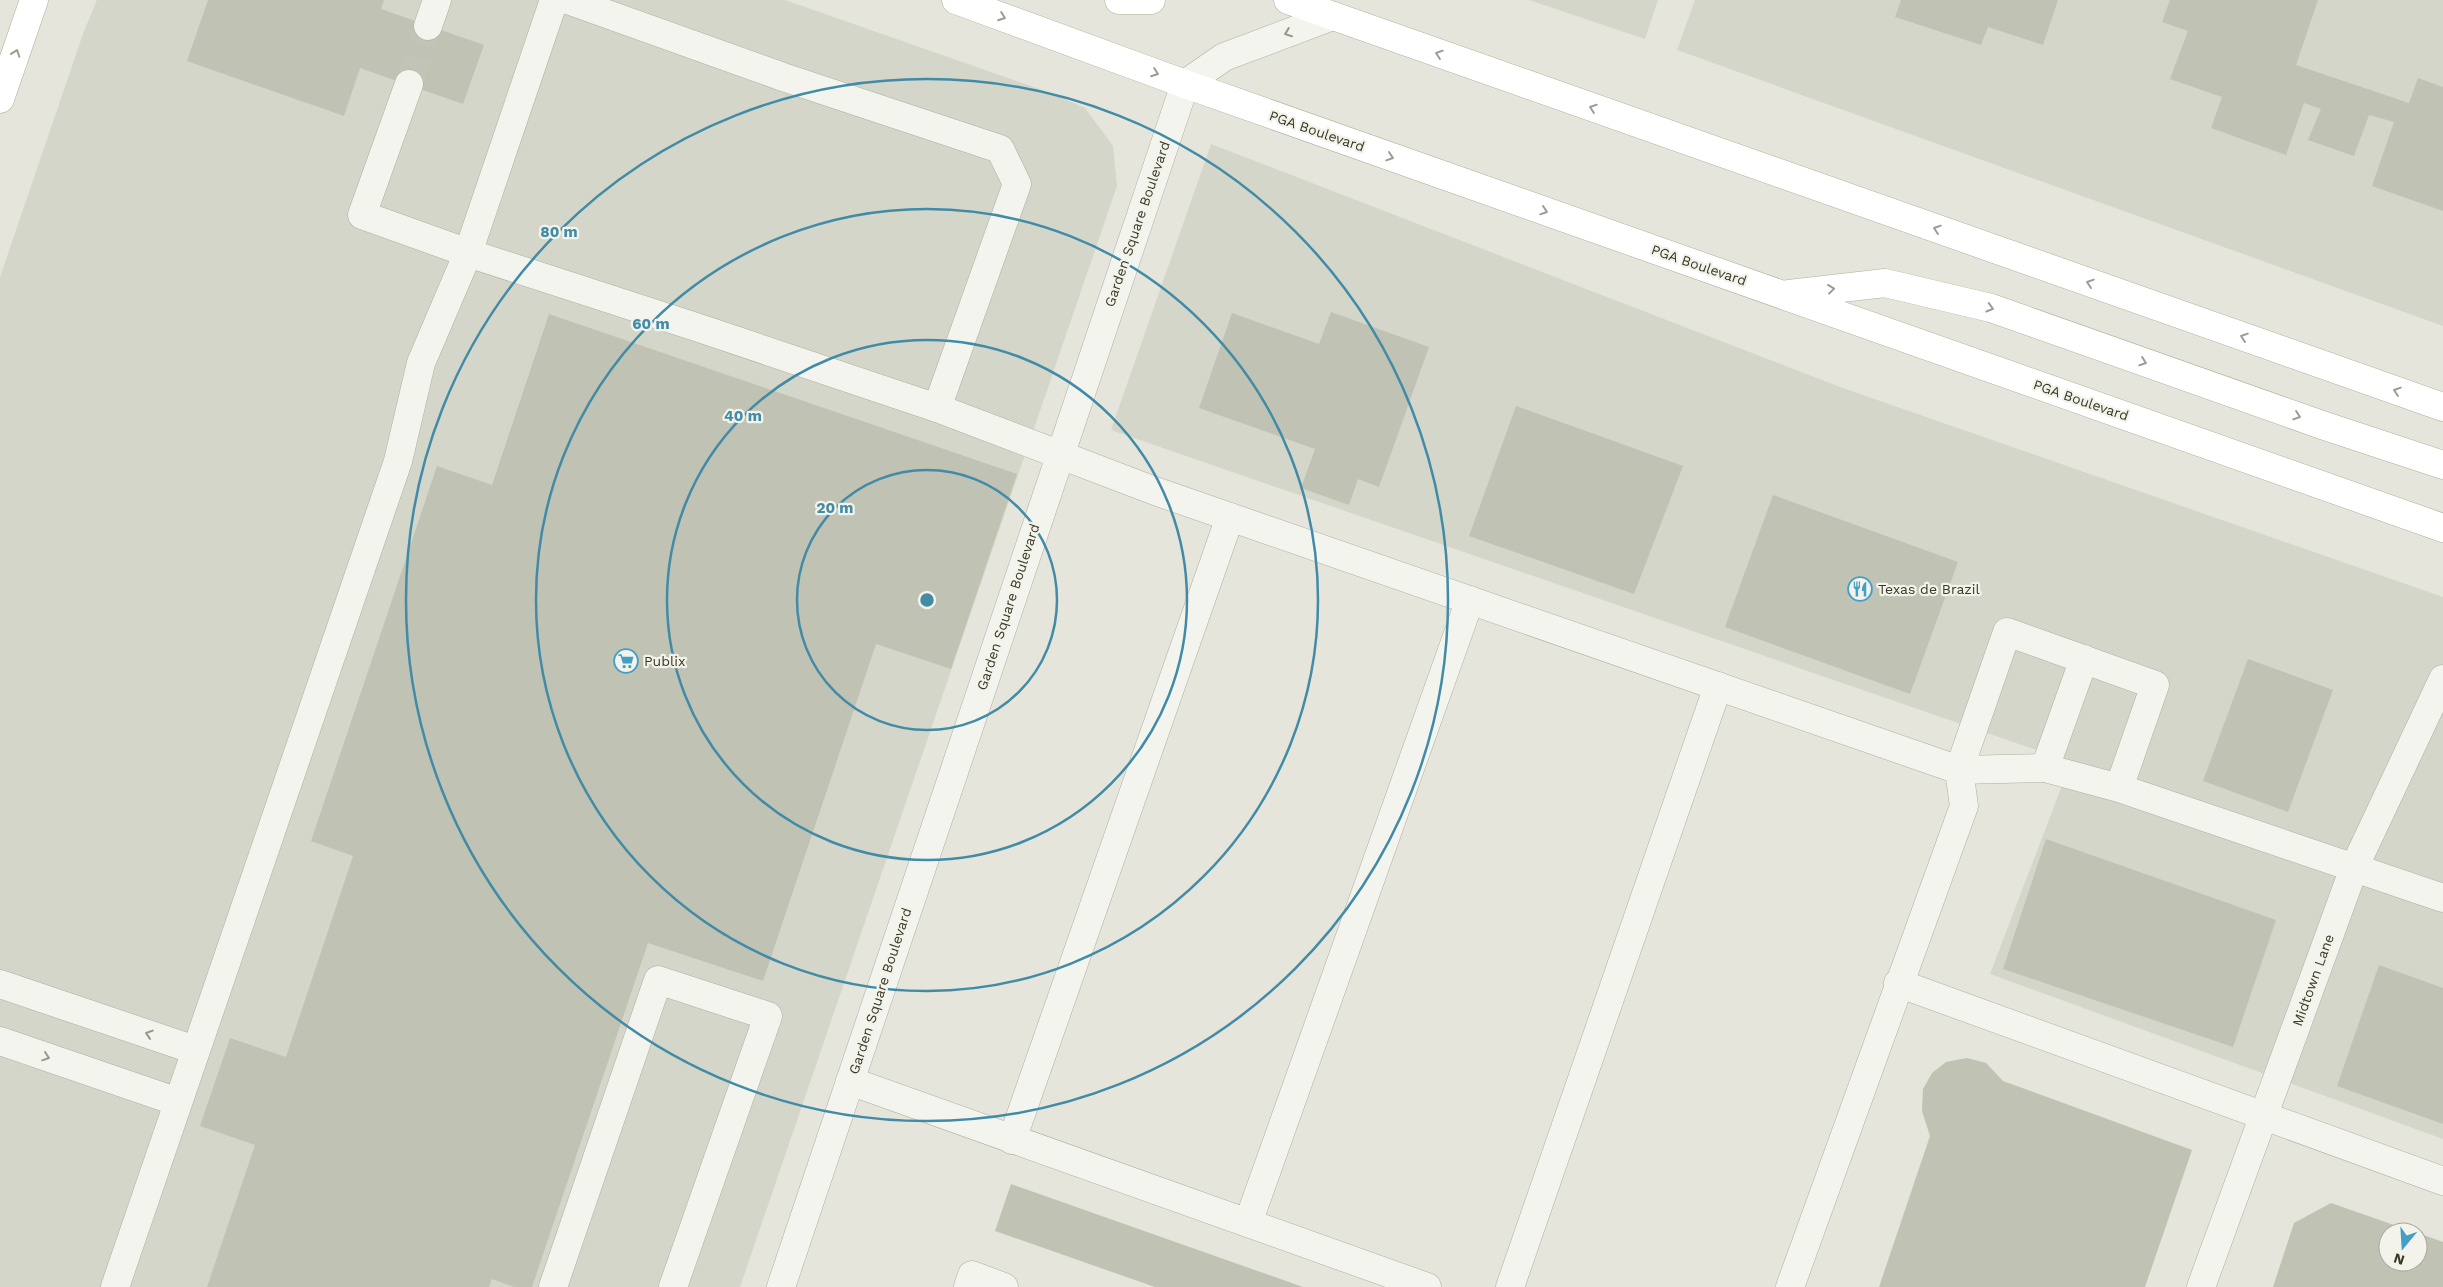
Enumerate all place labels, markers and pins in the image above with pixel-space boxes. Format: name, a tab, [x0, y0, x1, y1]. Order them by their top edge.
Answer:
restaurant icon: Texas de Brazil	[1847, 576, 1873, 602]
place label: Texas de Brazil	[1878, 581, 1981, 597]
centre of rings	[918, 591, 936, 609]
supermarket icon: Publix	[613, 648, 639, 674]
place label: Publix	[644, 653, 685, 669]

